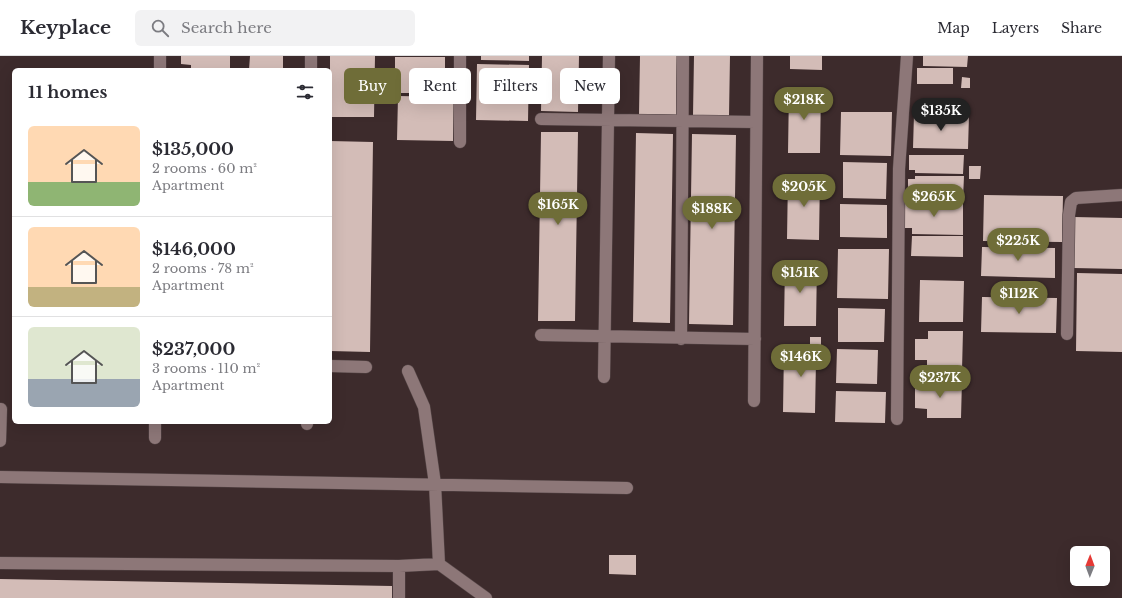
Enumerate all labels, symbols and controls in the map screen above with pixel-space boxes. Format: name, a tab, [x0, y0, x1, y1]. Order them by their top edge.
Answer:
search box	[135, 10, 415, 46]
text: Keyplace	[20, 16, 111, 39]
icon: search	[149, 17, 171, 39]
text: Search here	[181, 18, 272, 37]
text: Map	[937, 19, 970, 37]
text: Layers	[992, 19, 1039, 37]
text: Share	[1061, 19, 1102, 37]
chip: Buy	[344, 68, 401, 104]
chip: Rent	[409, 68, 471, 104]
chip: Filters	[479, 68, 552, 104]
chip: New	[560, 68, 620, 104]
icon: filters	[294, 81, 316, 103]
text: 11 homes	[28, 82, 107, 103]
pin: $218K	[776, 87, 832, 121]
text: $218K	[783, 91, 825, 108]
pin: $135K	[913, 98, 969, 132]
text: $135K	[921, 102, 961, 119]
text: $135,000	[152, 139, 234, 160]
icon: home	[60, 142, 108, 190]
text: 2 rooms · 60 m²	[152, 160, 257, 177]
pin: $205K	[776, 174, 832, 208]
text: Apartment	[152, 177, 224, 194]
text: $205K	[781, 178, 827, 195]
pin: $265K	[906, 184, 962, 218]
text: $265K	[912, 188, 956, 205]
pin: $165K	[530, 192, 586, 226]
text: $165K	[537, 196, 579, 213]
pin: $188K	[684, 196, 740, 230]
text: $188K	[691, 200, 733, 217]
pin: $225K	[990, 228, 1046, 262]
text: $225K	[996, 232, 1040, 249]
text: $146,000	[152, 239, 236, 260]
icon: home	[60, 243, 108, 291]
text: 2 rooms · 78 m²	[152, 260, 254, 277]
pin: $151K	[772, 260, 828, 294]
text: $151K	[781, 264, 819, 281]
text: Apartment	[152, 277, 224, 294]
pin: $112K	[991, 281, 1047, 315]
text: $112K	[1000, 285, 1038, 302]
text: $237,000	[152, 339, 235, 360]
icon: home	[60, 343, 108, 391]
pin: $146K	[773, 344, 829, 378]
text: $146K	[780, 348, 822, 365]
text: 3 rooms · 110 m²	[152, 360, 260, 377]
pin: $237K	[912, 365, 968, 399]
text: $237K	[919, 369, 961, 386]
text: Apartment	[152, 377, 224, 394]
north arrow	[1070, 546, 1110, 586]
map controls	[1070, 546, 1110, 586]

